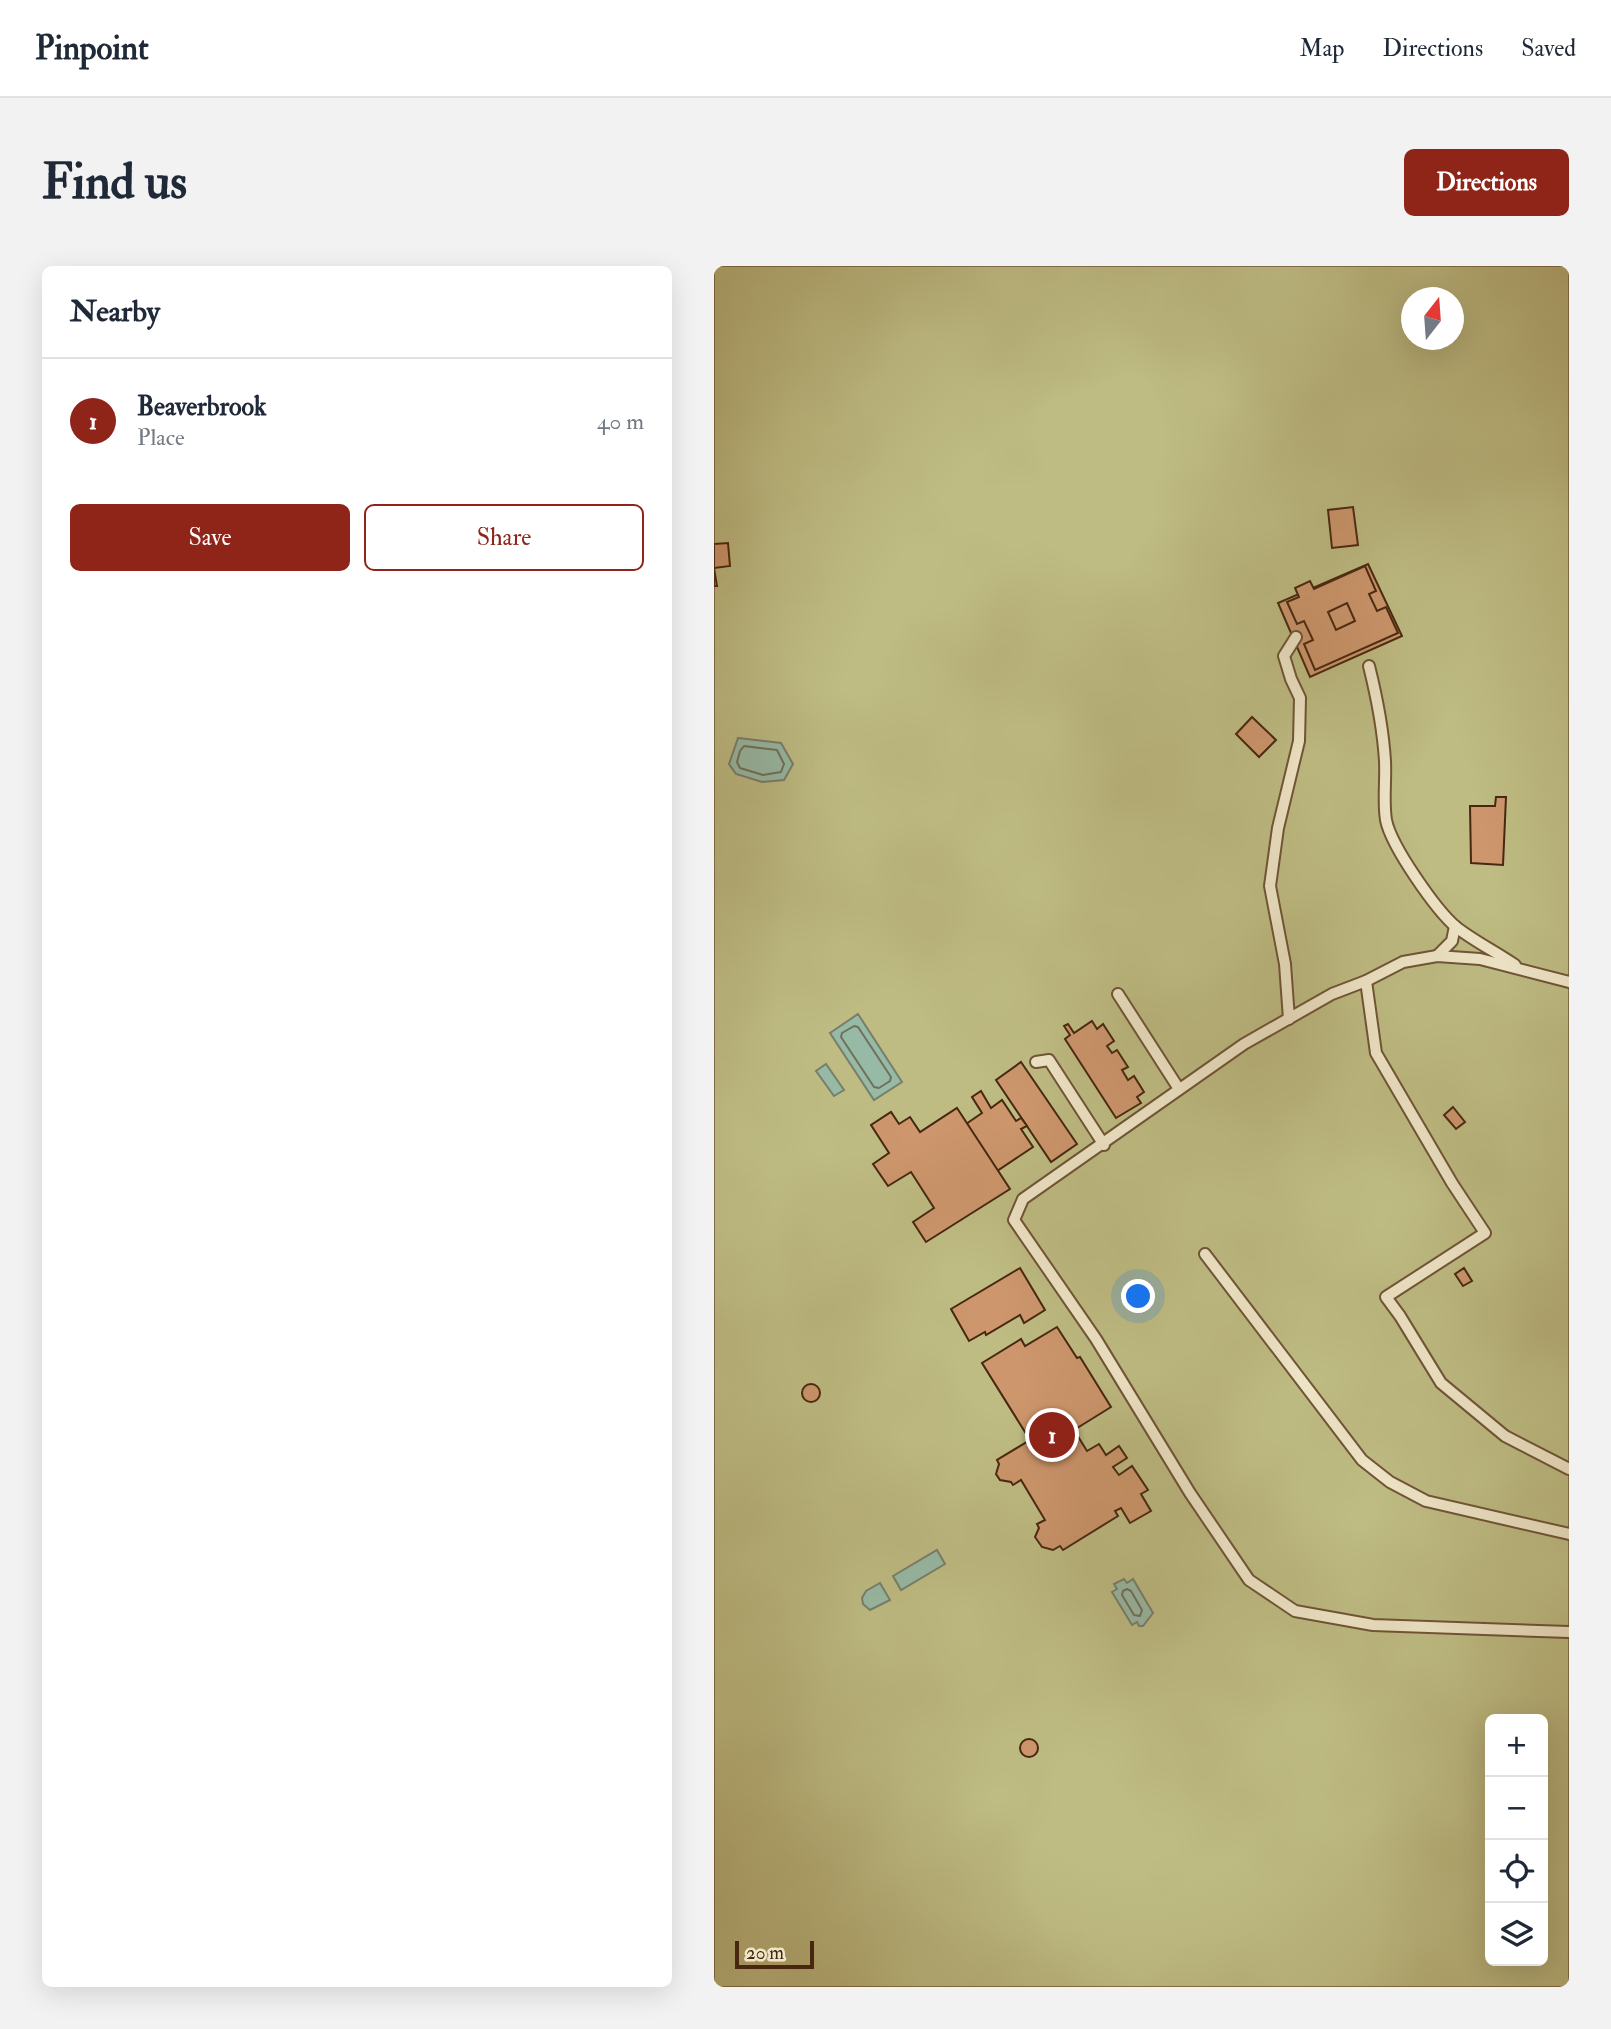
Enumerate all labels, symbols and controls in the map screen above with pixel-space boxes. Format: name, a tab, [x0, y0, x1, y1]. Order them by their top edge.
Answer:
text: Pinpoint	[35, 28, 149, 69]
text: Map	[1299, 33, 1344, 64]
text: Directions	[1382, 33, 1483, 64]
text: Saved	[1521, 33, 1576, 64]
button: Directions	[1404, 149, 1569, 216]
text: Find us	[42, 152, 187, 213]
north arrow	[1401, 287, 1464, 350]
text: Nearby	[70, 293, 160, 330]
text: Beaverbrook	[137, 391, 266, 423]
text: 1	[89, 407, 97, 436]
text: 40 m	[597, 407, 644, 436]
text: Place	[137, 423, 185, 452]
button: Save	[70, 504, 350, 571]
button: Share	[364, 504, 644, 571]
your location	[1121, 1279, 1155, 1313]
pin: 1	[1029, 1409, 1075, 1461]
map controls	[1485, 1714, 1548, 1966]
button: +	[1485, 1714, 1548, 1777]
button: −	[1485, 1777, 1548, 1840]
button: locate	[1485, 1840, 1548, 1903]
button: layers	[1485, 1903, 1548, 1966]
scale bar	[735, 1938, 814, 1970]
text: 20 m	[746, 1941, 784, 1965]

